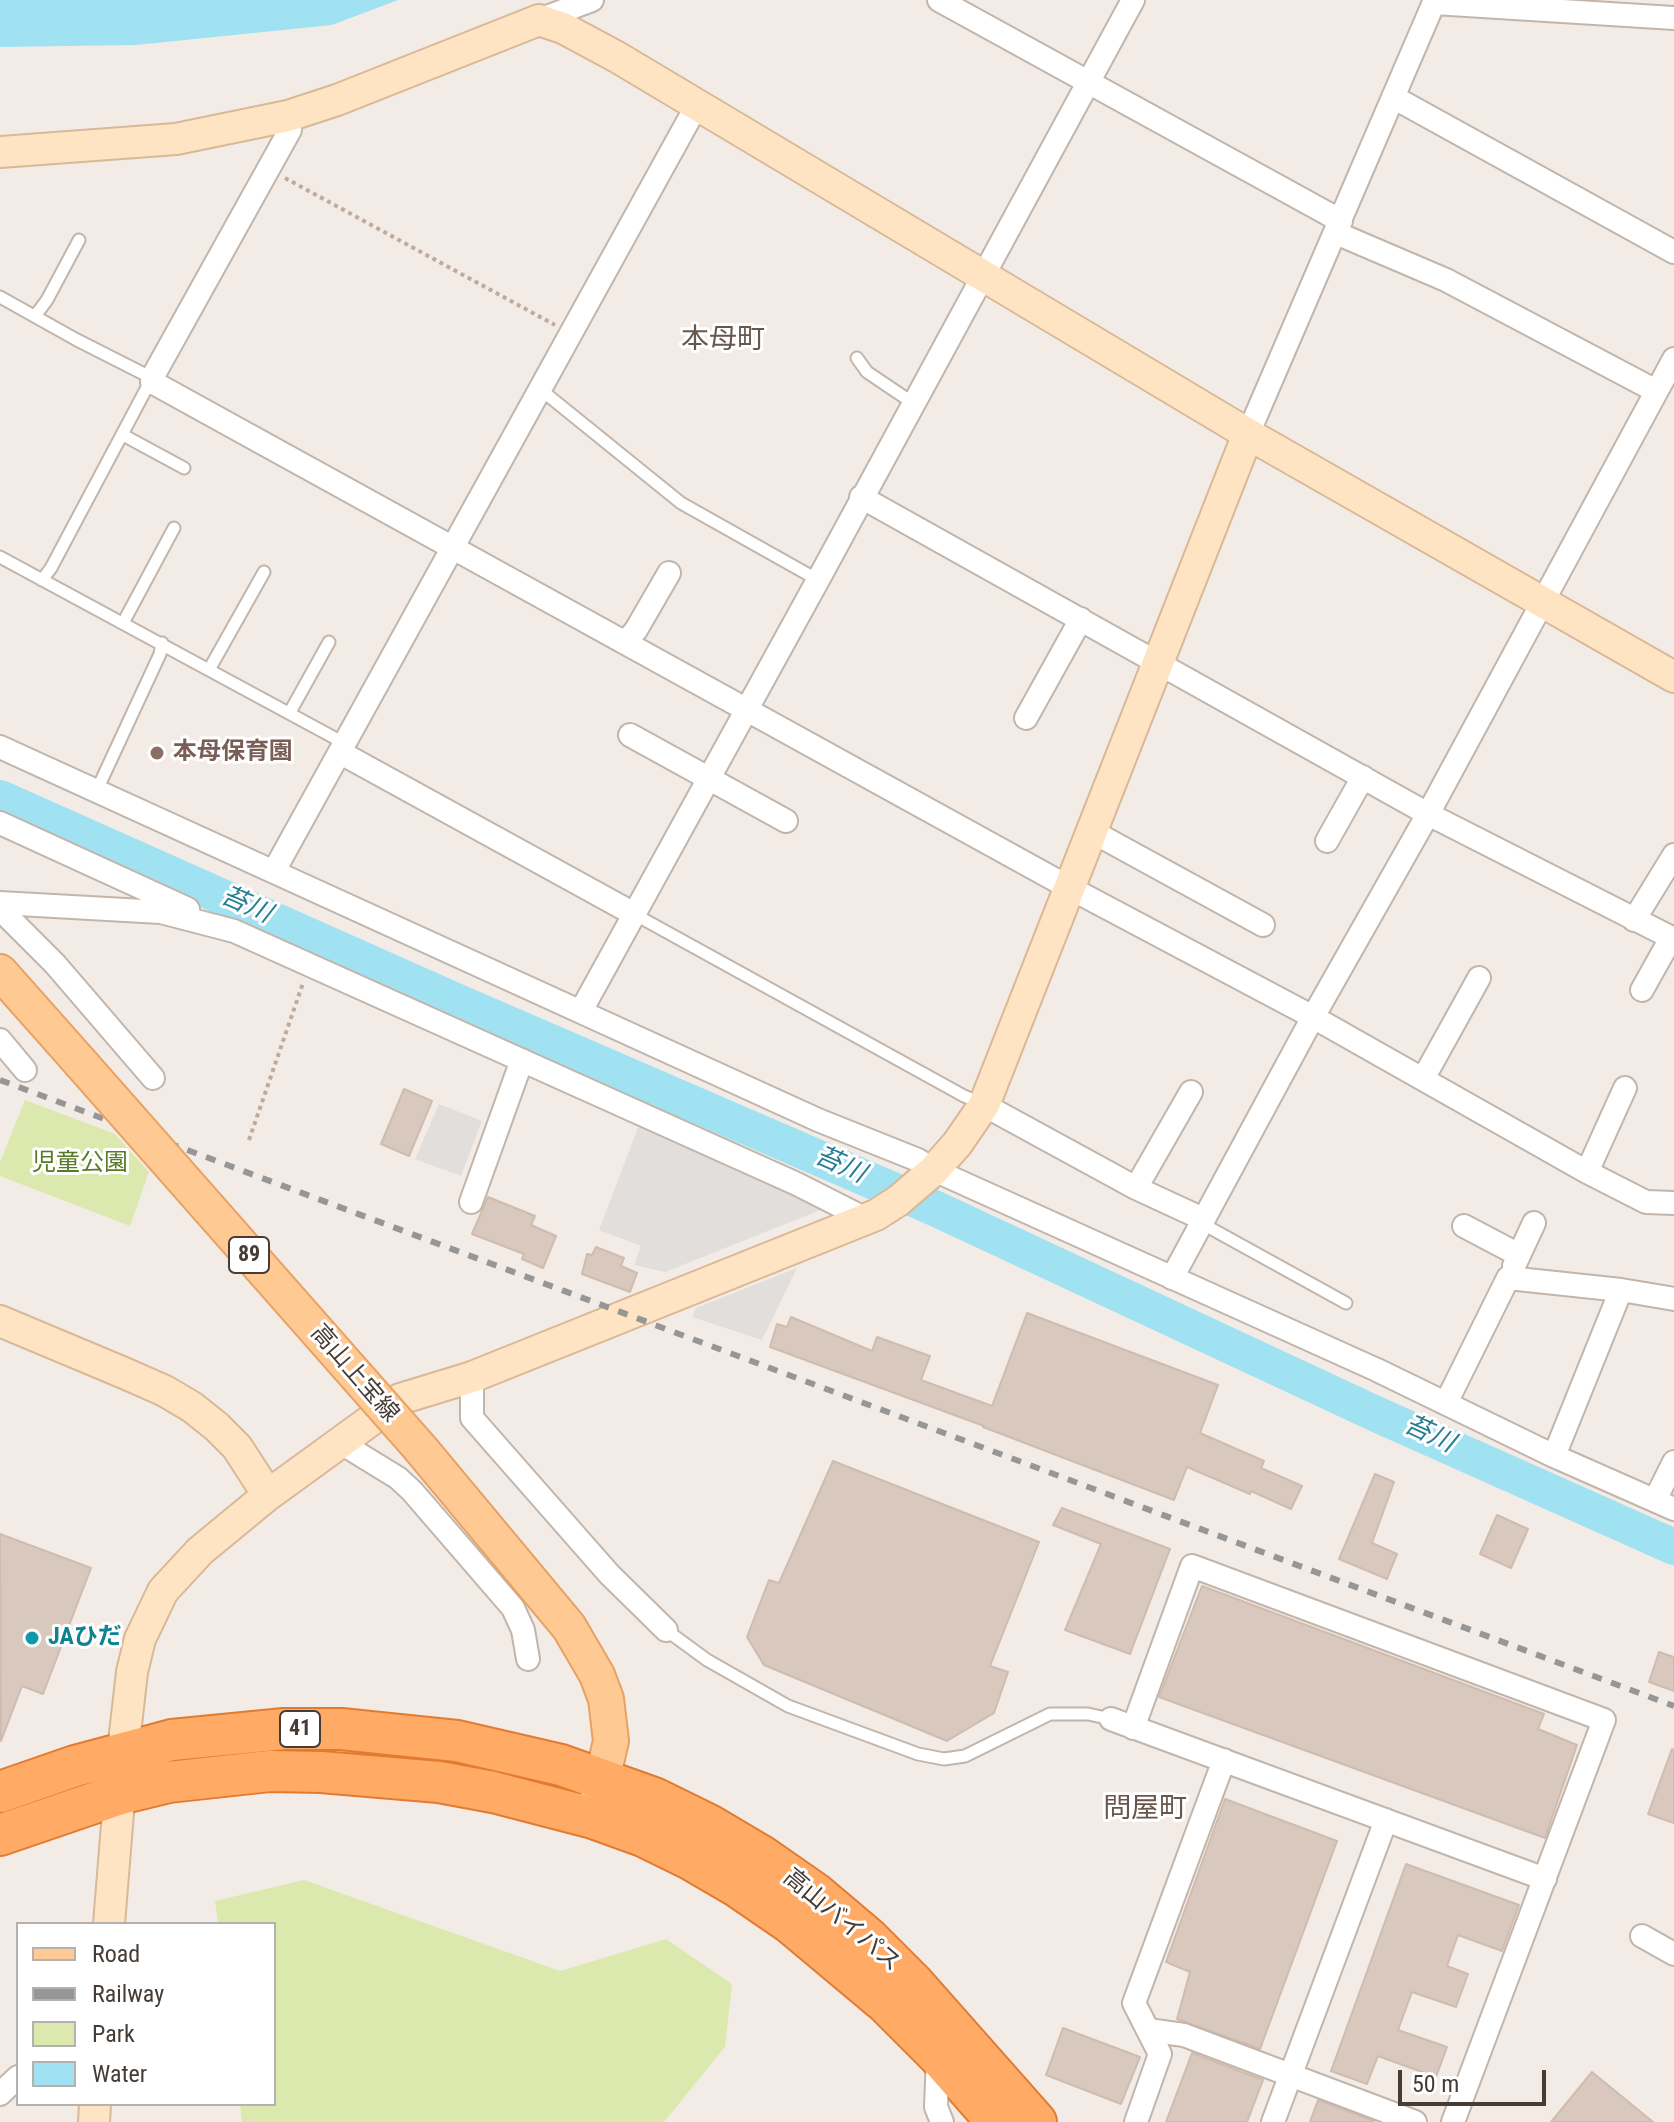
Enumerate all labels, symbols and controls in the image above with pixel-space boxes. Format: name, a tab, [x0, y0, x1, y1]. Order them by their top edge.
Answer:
district label: 本母町	[681, 324, 765, 358]
place label: 本母保育園	[173, 739, 293, 767]
marker: 本母保育園	[148, 744, 166, 762]
water label: 苔川	[216, 881, 276, 931]
water label: 苔川	[810, 1141, 870, 1191]
park label: 児童公園	[32, 1150, 128, 1178]
road number: 89	[229, 1237, 269, 1273]
street label: 高山上宝線	[304, 1319, 404, 1429]
water label: 苔川	[1399, 1410, 1459, 1460]
place label: JAひだ	[48, 1624, 122, 1652]
marker: JAひだ	[23, 1629, 41, 1647]
road number: 41	[280, 1711, 320, 1747]
district label: 問屋町	[1103, 1793, 1187, 1827]
street label: 高山バイパス	[777, 1864, 905, 1978]
legend	[16, 1922, 276, 2106]
text: Road	[92, 1940, 140, 1968]
text: Railway	[92, 1980, 164, 2008]
text: Park	[92, 2020, 135, 2048]
scale bar	[1402, 2054, 1550, 2104]
text: Water	[92, 2060, 147, 2088]
text: 50 m	[1412, 2070, 1459, 2098]

